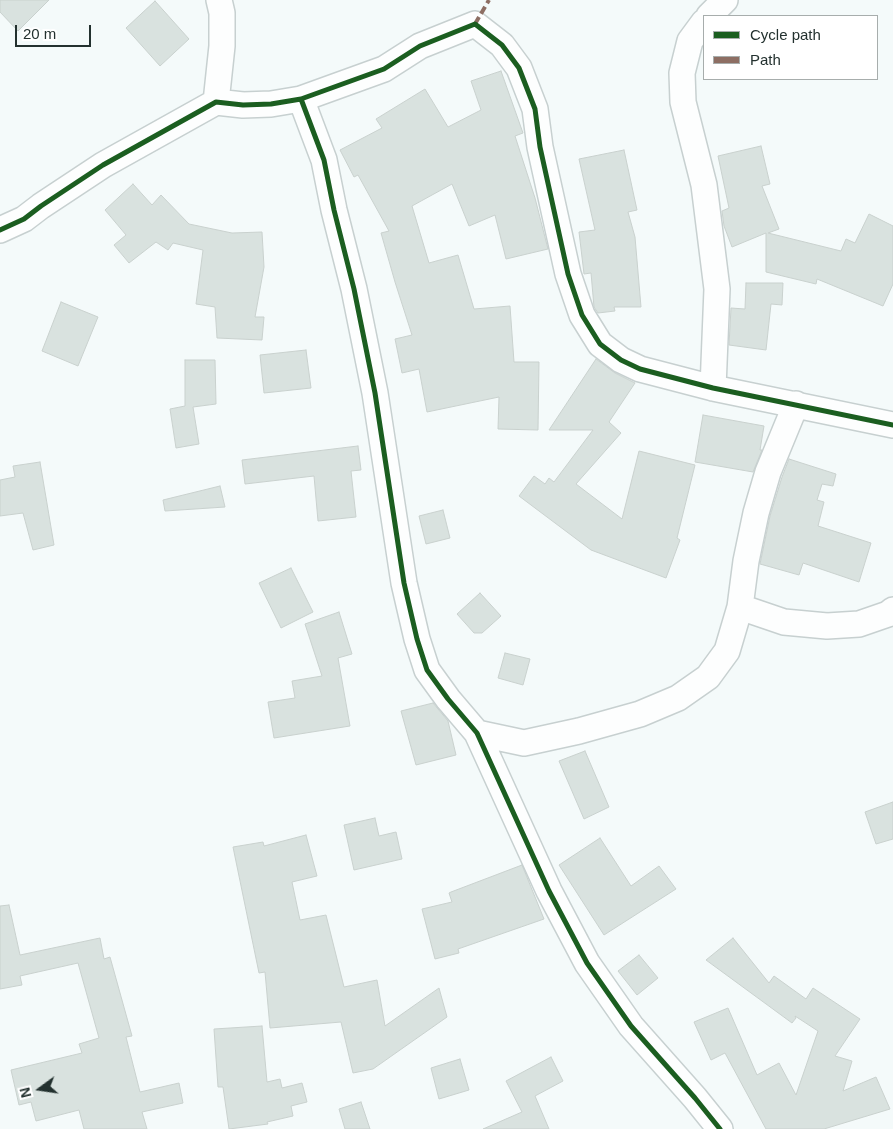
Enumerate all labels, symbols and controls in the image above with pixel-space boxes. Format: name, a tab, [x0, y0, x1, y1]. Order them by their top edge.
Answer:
scale bar	[18, 15, 94, 47]
legend	[703, 15, 878, 80]
text: 20 m	[23, 25, 56, 42]
text: Cycle path	[750, 26, 821, 43]
text: Path	[750, 51, 781, 68]
north arrow	[15, 1064, 65, 1114]
text: N	[16, 1086, 34, 1099]

